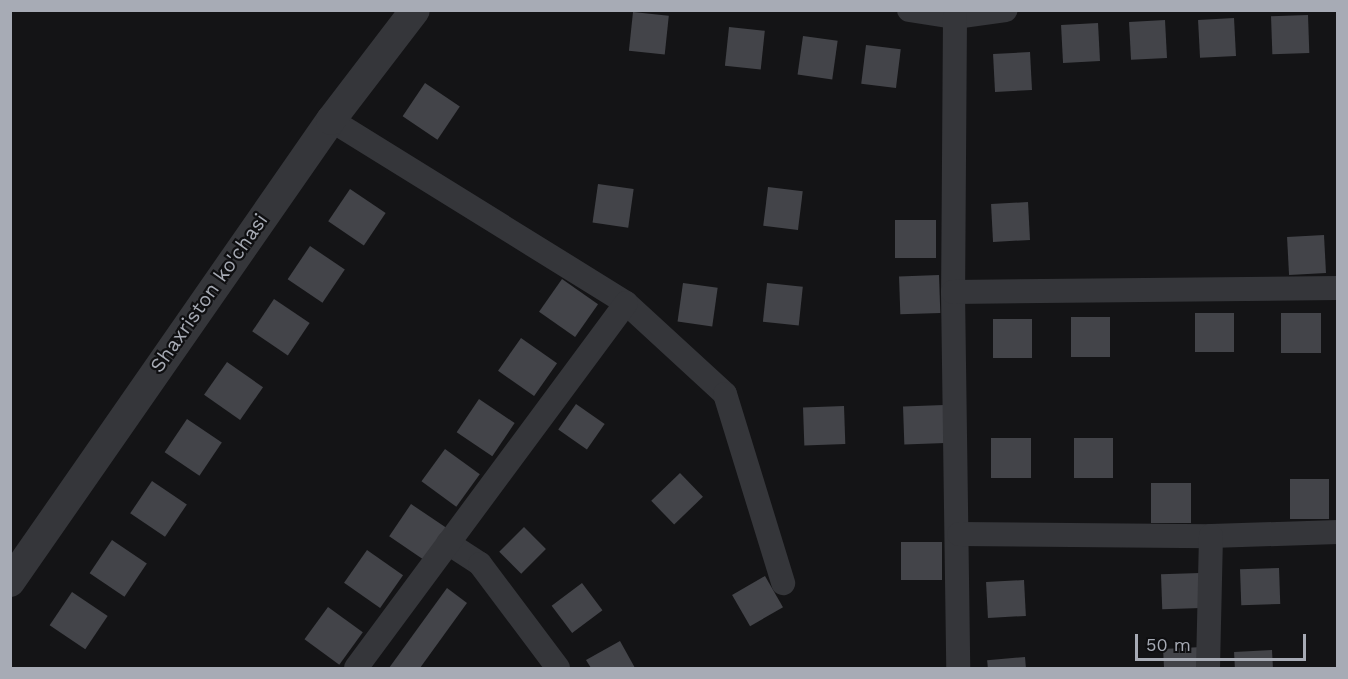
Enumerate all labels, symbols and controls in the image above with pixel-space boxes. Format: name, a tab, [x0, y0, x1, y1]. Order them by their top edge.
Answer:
street label: Shaxriston ko'chasi	[145, 209, 273, 377]
scale bar	[1138, 622, 1309, 660]
text: 50 m	[1146, 634, 1191, 655]

